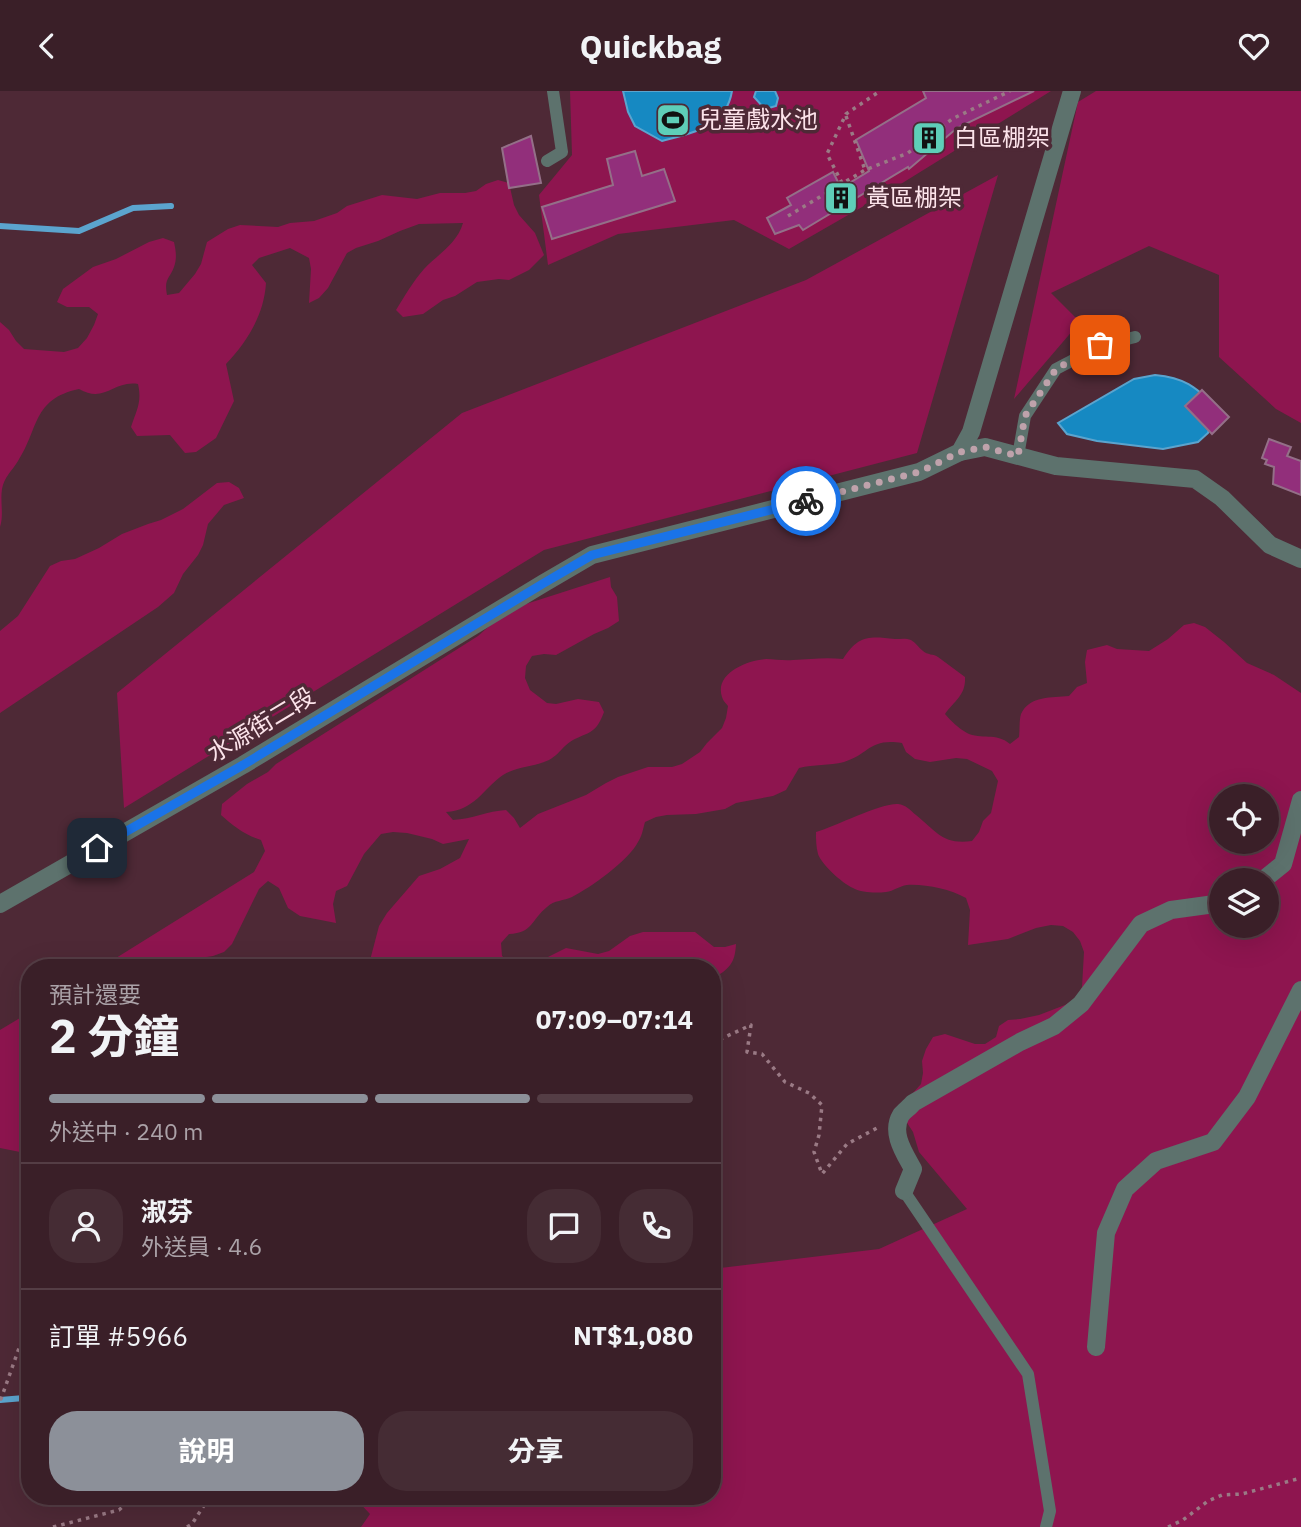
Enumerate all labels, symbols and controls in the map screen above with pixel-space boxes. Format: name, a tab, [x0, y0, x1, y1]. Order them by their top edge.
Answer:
text: Quickbag	[580, 25, 721, 67]
icon: back	[28, 27, 66, 65]
icon: heart	[1235, 27, 1273, 65]
sports icon: 兒童戲水池	[654, 101, 692, 139]
place label: 兒童戲水池	[698, 103, 818, 135]
building icon: 白區棚架	[910, 119, 948, 157]
place label: 白區棚架	[954, 121, 1050, 153]
building icon: 黃區棚架	[822, 179, 860, 217]
place label: 黃區棚架	[866, 181, 962, 213]
pin	[1070, 315, 1130, 375]
icon: bag	[1081, 326, 1119, 364]
courier	[771, 466, 841, 536]
icon: bike	[787, 482, 825, 520]
street label: 水源街二段	[201, 680, 320, 769]
map controls	[1209, 784, 1279, 938]
button: locate	[1209, 784, 1279, 854]
pin	[67, 818, 127, 878]
icon: home	[78, 829, 116, 867]
button: layers	[1209, 868, 1279, 938]
text: 預計還要	[49, 979, 141, 1009]
text: 07:09–07:14	[536, 1002, 693, 1036]
text: 2 分鐘	[49, 1006, 179, 1066]
text: 外送中 · 240 m	[49, 1116, 203, 1146]
button: person	[49, 1189, 123, 1263]
button: chat	[527, 1189, 601, 1263]
button: phone	[619, 1189, 693, 1263]
text: 淑芬	[141, 1194, 193, 1228]
text: 外送員 · 4.6	[141, 1231, 262, 1261]
text: NT$1,080	[573, 1318, 693, 1352]
text: 訂單 #5966	[49, 1319, 188, 1353]
button: 說明	[49, 1411, 364, 1491]
button: 分享	[378, 1411, 693, 1491]

